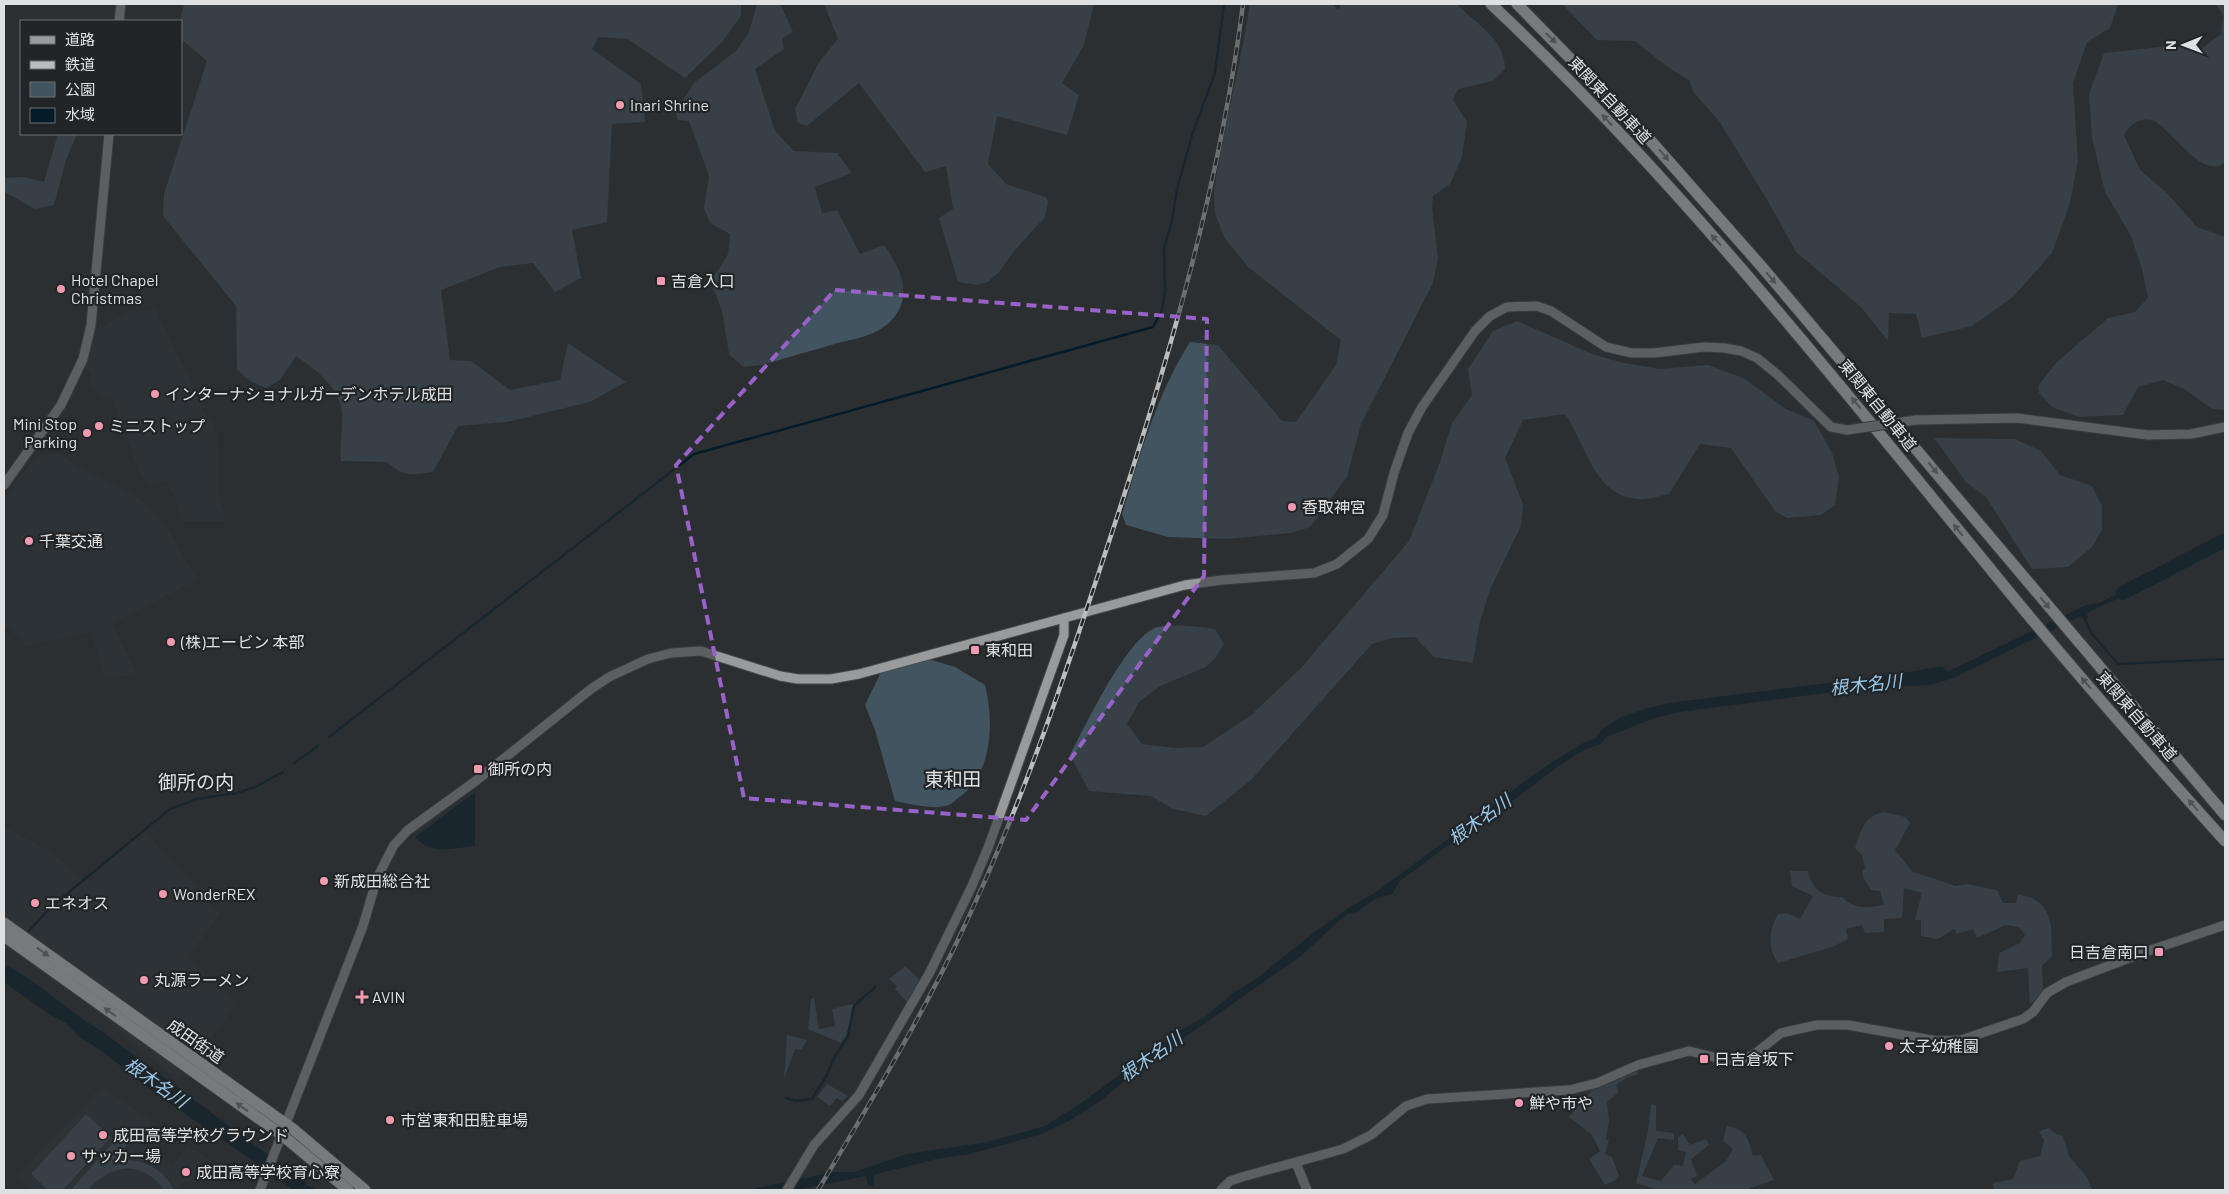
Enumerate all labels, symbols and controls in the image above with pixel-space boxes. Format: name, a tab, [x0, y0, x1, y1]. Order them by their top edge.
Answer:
legend	[20, 20, 182, 135]
north arrow	[2159, 20, 2209, 70]
text: 道路	[65, 30, 95, 48]
one-way arrow	[1545, 32, 1557, 44]
text: N	[2162, 40, 2179, 50]
street label: 東関東自動車道	[1565, 52, 1656, 147]
text: 鉄道	[65, 55, 95, 73]
text: 公園	[65, 80, 95, 98]
place label: Inari Shrine	[630, 95, 709, 114]
marker: Inari Shrine	[614, 99, 626, 111]
text: 水域	[65, 105, 95, 123]
one-way arrow	[1601, 114, 1613, 126]
one-way arrow	[1658, 149, 1670, 161]
one-way arrow	[1710, 235, 1722, 247]
place label: Hotel Chapel Christmas	[71, 270, 159, 307]
place label: 吉倉入口	[671, 271, 735, 290]
one-way arrow	[1765, 271, 1777, 283]
marker: 吉倉入口	[655, 275, 667, 287]
marker: Hotel Chapel Christmas	[55, 283, 67, 295]
street label: 東関東自動車道	[1836, 355, 1921, 454]
place label: インターナショナルガーデンホテル成田	[165, 384, 453, 403]
marker: インターナショナルガーデンホテル成田	[149, 388, 161, 400]
one-way arrow	[1850, 398, 1862, 410]
place label: Mini Stop Parking	[13, 414, 77, 451]
place label: ミニストップ	[109, 416, 205, 435]
marker: ミニストップ	[93, 420, 105, 432]
marker: Mini Stop Parking	[81, 427, 93, 439]
one-way arrow	[1927, 462, 1938, 475]
place label: 香取神宮	[1302, 497, 1366, 516]
marker: 香取神宮	[1286, 501, 1298, 513]
one-way arrow	[1953, 523, 1964, 536]
place label: 千葉交通	[39, 531, 103, 550]
marker: 千葉交通	[23, 535, 35, 547]
one-way arrow	[2039, 596, 2050, 609]
place label: (株)エービン 本部	[180, 632, 305, 651]
marker: (株)エービン 本部	[165, 636, 177, 648]
place label: 東和田	[985, 640, 1033, 659]
marker: 東和田	[969, 644, 981, 656]
street label: 東関東自動車道	[2093, 667, 2181, 764]
water label: 根木名川	[1829, 669, 1905, 699]
one-way arrow	[2080, 677, 2092, 689]
place label: 御所の内	[488, 759, 552, 778]
marker: 御所の内	[472, 763, 484, 775]
district label: 東和田	[924, 767, 982, 790]
district label: 御所の内	[158, 770, 234, 793]
water label: 根木名川	[1444, 788, 1517, 849]
one-way arrow	[2187, 800, 2199, 812]
place label: 新成田総合社	[334, 871, 430, 890]
marker: 新成田総合社	[318, 875, 330, 887]
place label: WonderREX	[173, 884, 255, 903]
marker: WonderREX	[157, 888, 169, 900]
place label: エネオス	[45, 893, 109, 912]
marker: エネオス	[29, 897, 41, 909]
place label: 日吉倉南口	[2069, 942, 2149, 961]
marker: 日吉倉南口	[2153, 946, 2165, 958]
one-way arrow	[36, 947, 50, 957]
place label: 丸源ラーメン	[154, 970, 249, 989]
marker: 丸源ラーメン	[138, 974, 150, 986]
place label: AVIN	[372, 987, 405, 1006]
marker: AVIN	[356, 991, 368, 1003]
one-way arrow	[103, 1007, 117, 1017]
street label: 成田街道	[165, 1014, 228, 1067]
water label: 根木名川	[1115, 1025, 1188, 1086]
place label: 太子幼稚園	[1899, 1036, 1979, 1055]
marker: 太子幼稚園	[1883, 1040, 1895, 1052]
place label: 日吉倉坂下	[1714, 1049, 1794, 1068]
water label: 根木名川	[121, 1053, 194, 1113]
marker: 日吉倉坂下	[1698, 1053, 1710, 1065]
place label: 鮮や市や	[1529, 1093, 1593, 1112]
marker: 鮮や市や	[1513, 1097, 1525, 1109]
one-way arrow	[235, 1102, 249, 1112]
place label: 市営東和田駐車場	[400, 1110, 528, 1129]
marker: 市営東和田駐車場	[384, 1114, 396, 1126]
place label: 成田高等学校グラウンド	[113, 1125, 289, 1144]
marker: 成田高等学校グラウンド	[97, 1129, 109, 1141]
place label: サッカー場	[81, 1146, 161, 1165]
marker: サッカー場	[65, 1150, 77, 1162]
place label: 成田高等学校育心寮	[196, 1162, 340, 1181]
marker: 成田高等学校育心寮	[180, 1166, 192, 1178]

